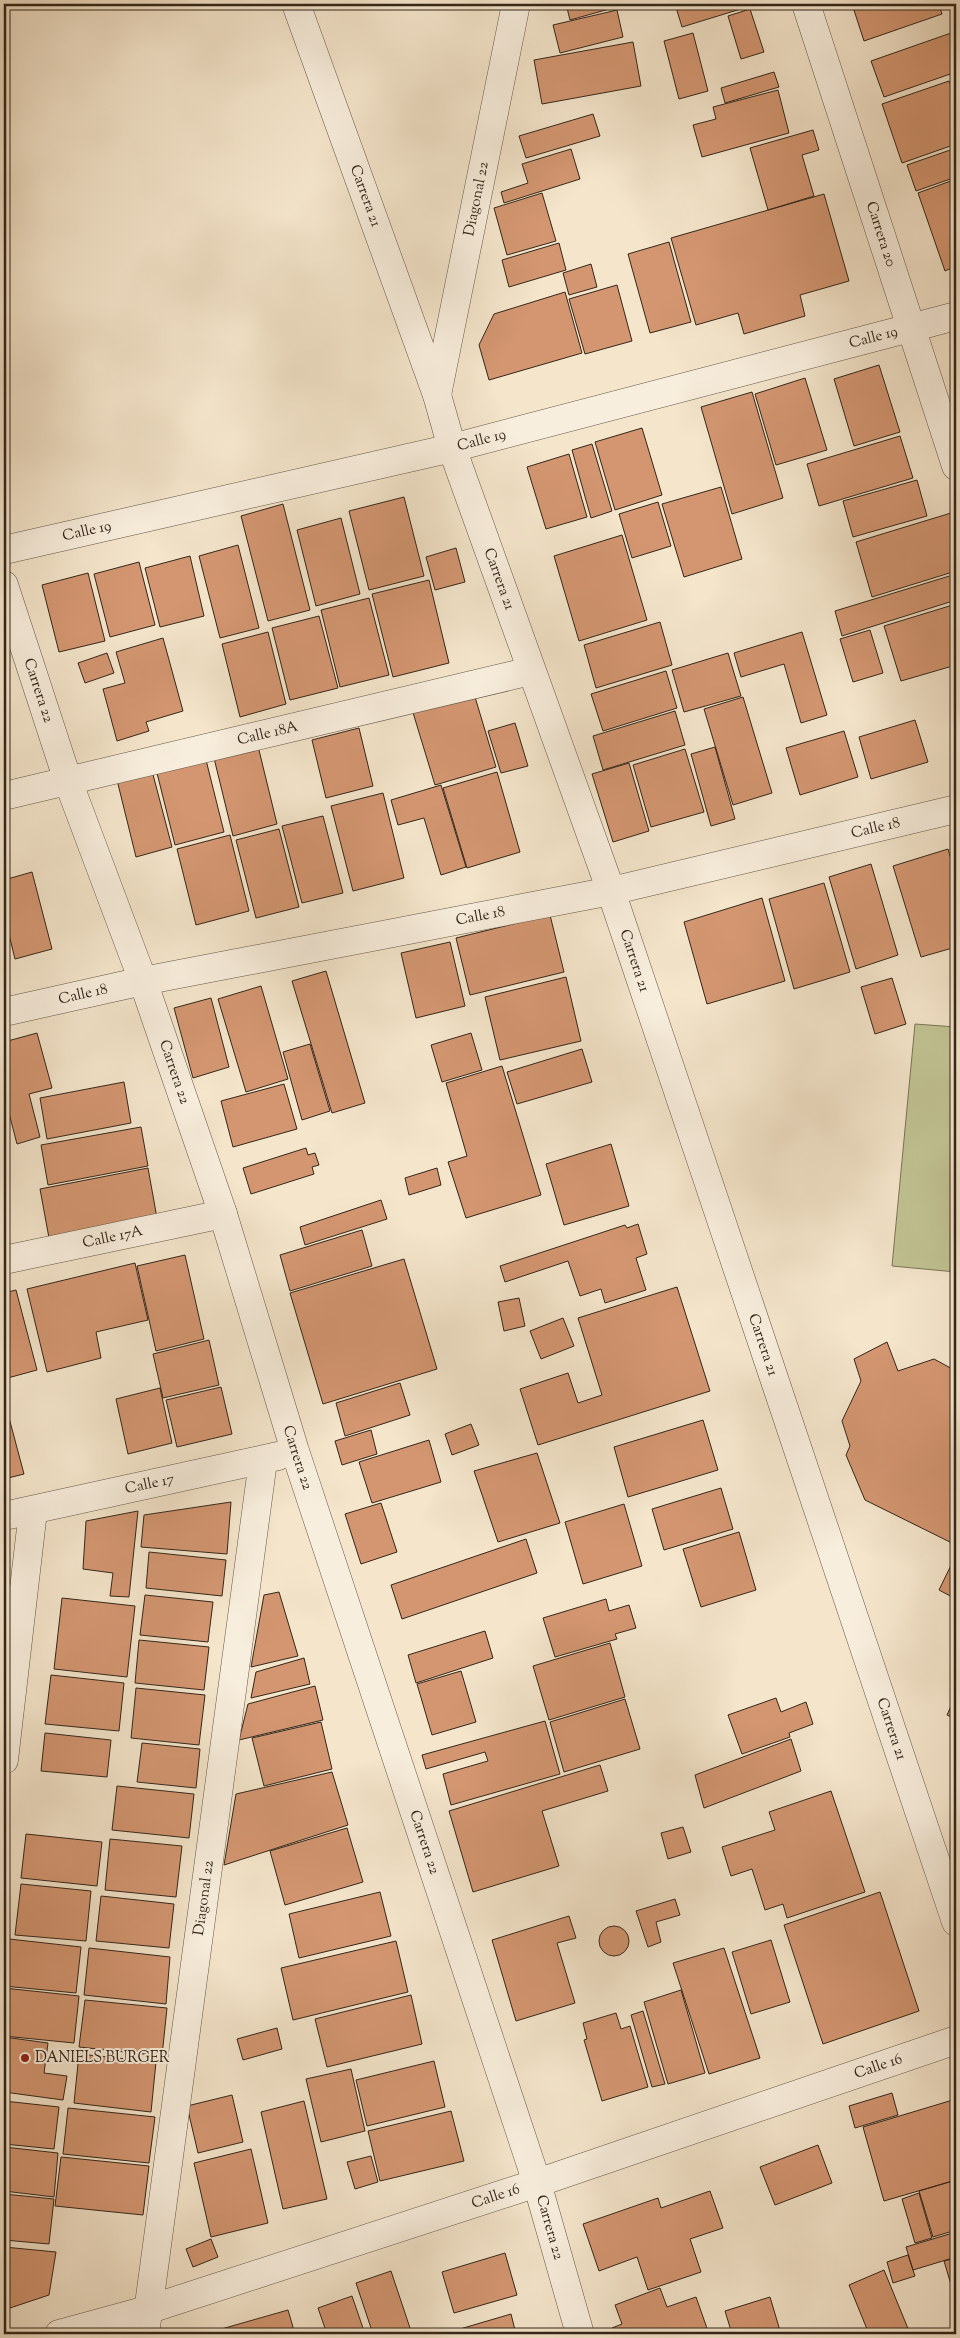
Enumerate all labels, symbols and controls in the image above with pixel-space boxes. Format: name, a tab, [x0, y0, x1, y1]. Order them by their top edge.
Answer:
street label: Diagonal 22	[459, 160, 494, 238]
street label: Carrera 21	[344, 162, 386, 230]
street label: Carrera 20	[860, 199, 901, 270]
street label: Calle 19	[847, 321, 900, 354]
street label: Calle 19	[455, 424, 508, 457]
street label: Calle 19	[60, 515, 113, 547]
street label: Carrera 21	[478, 545, 520, 613]
street label: Carrera 22	[18, 656, 59, 725]
street label: Calle 18A	[235, 716, 300, 751]
street label: Calle 18	[849, 812, 902, 844]
street label: Calle 18	[454, 901, 507, 931]
street label: Carrera 21	[614, 927, 655, 995]
street label: Calle 18	[56, 979, 110, 1010]
street label: Carrera 22	[153, 1037, 195, 1107]
street label: Calle 17A	[81, 1221, 145, 1254]
street label: Carrera 21	[743, 1311, 783, 1379]
street label: Carrera 22	[277, 1423, 318, 1493]
street label: Calle 17	[123, 1468, 177, 1500]
street label: Carrera 21	[871, 1695, 912, 1763]
street label: Carrera 22	[404, 1807, 445, 1877]
street label: Diagonal 22	[188, 1859, 219, 1937]
place label: DANIELS BURGER	[35, 2048, 170, 2069]
street label: Calle 16	[851, 2049, 905, 2085]
marker: DANIELS BURGER	[19, 2052, 31, 2064]
street label: Calle 16	[469, 2179, 523, 2214]
street label: Carrera 22	[530, 2192, 569, 2262]

